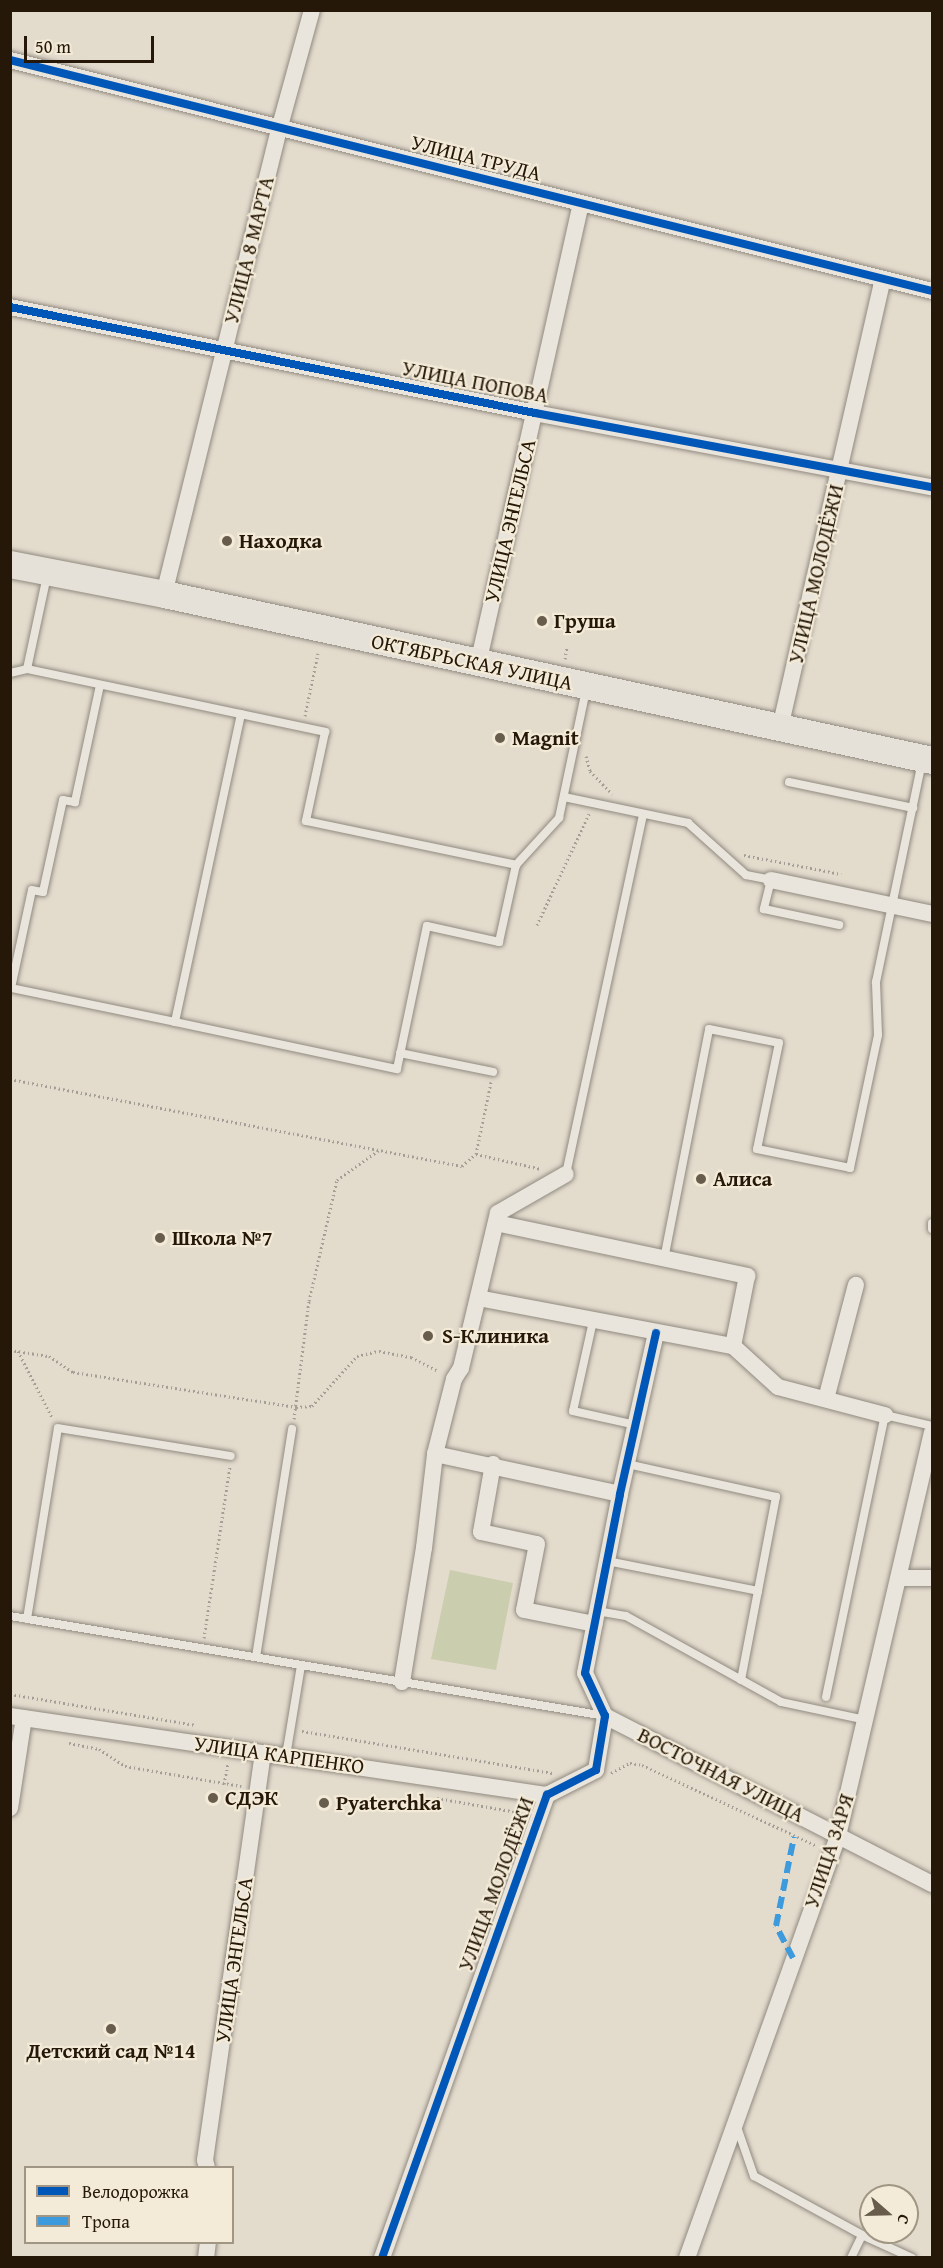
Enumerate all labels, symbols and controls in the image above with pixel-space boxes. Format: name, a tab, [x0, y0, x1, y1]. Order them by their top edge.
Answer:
scale bar	[27, 24, 158, 62]
text: 50 m	[35, 33, 71, 60]
street label: УЛИЦА ТРУДА	[408, 130, 544, 186]
street label: УЛИЦА 8 МАРТА	[219, 174, 279, 326]
street label: УЛИЦА ПОПОВА	[400, 355, 550, 409]
street label: УЛИЦА ЭНГЕЛЬСА	[479, 437, 541, 605]
street label: УЛИЦА МОЛОДЁЖИ	[783, 482, 849, 666]
place label: Находка	[239, 528, 322, 554]
marker: Находка	[220, 534, 234, 548]
place label: Груша	[554, 608, 616, 634]
marker: Груша	[535, 614, 549, 628]
street label: ОКТЯБРЬСКАЯ УЛИЦА	[369, 628, 575, 696]
place label: Magnit	[512, 725, 579, 751]
marker: Magnit	[493, 731, 507, 745]
place label: Алиса	[713, 1166, 772, 1192]
marker: Алиса	[694, 1172, 708, 1186]
place label: Школа №7	[172, 1225, 273, 1251]
marker: Школа №7	[153, 1231, 167, 1245]
place label: S-Клиника	[442, 1323, 549, 1349]
marker: S-Клиника	[419, 1327, 437, 1345]
street label: ВОСТОЧНАЯ УЛИЦА	[633, 1722, 809, 1828]
street label: УЛИЦА КАРПЕНКО	[192, 1731, 366, 1779]
place label: СДЭК	[225, 1785, 278, 1811]
place label: Pyaterchka	[336, 1790, 442, 1816]
marker: СДЭК	[206, 1791, 220, 1805]
street label: УЛИЦА ЗАРЯ	[799, 1791, 859, 1911]
street label: УЛИЦА МОЛОДЁЖИ	[453, 1794, 539, 1974]
marker: Pyaterchka	[317, 1796, 331, 1810]
street label: УЛИЦА ЭНГЕЛЬСА	[210, 1875, 258, 2045]
marker: Детский сад №14	[104, 2022, 118, 2036]
place label: Детский сад №14	[26, 2038, 196, 2064]
legend	[24, 2166, 234, 2244]
text: Велодорожка	[82, 2178, 189, 2205]
north arrow	[859, 2184, 919, 2244]
text: Тропа	[82, 2208, 130, 2235]
text: С	[891, 2211, 917, 2228]

